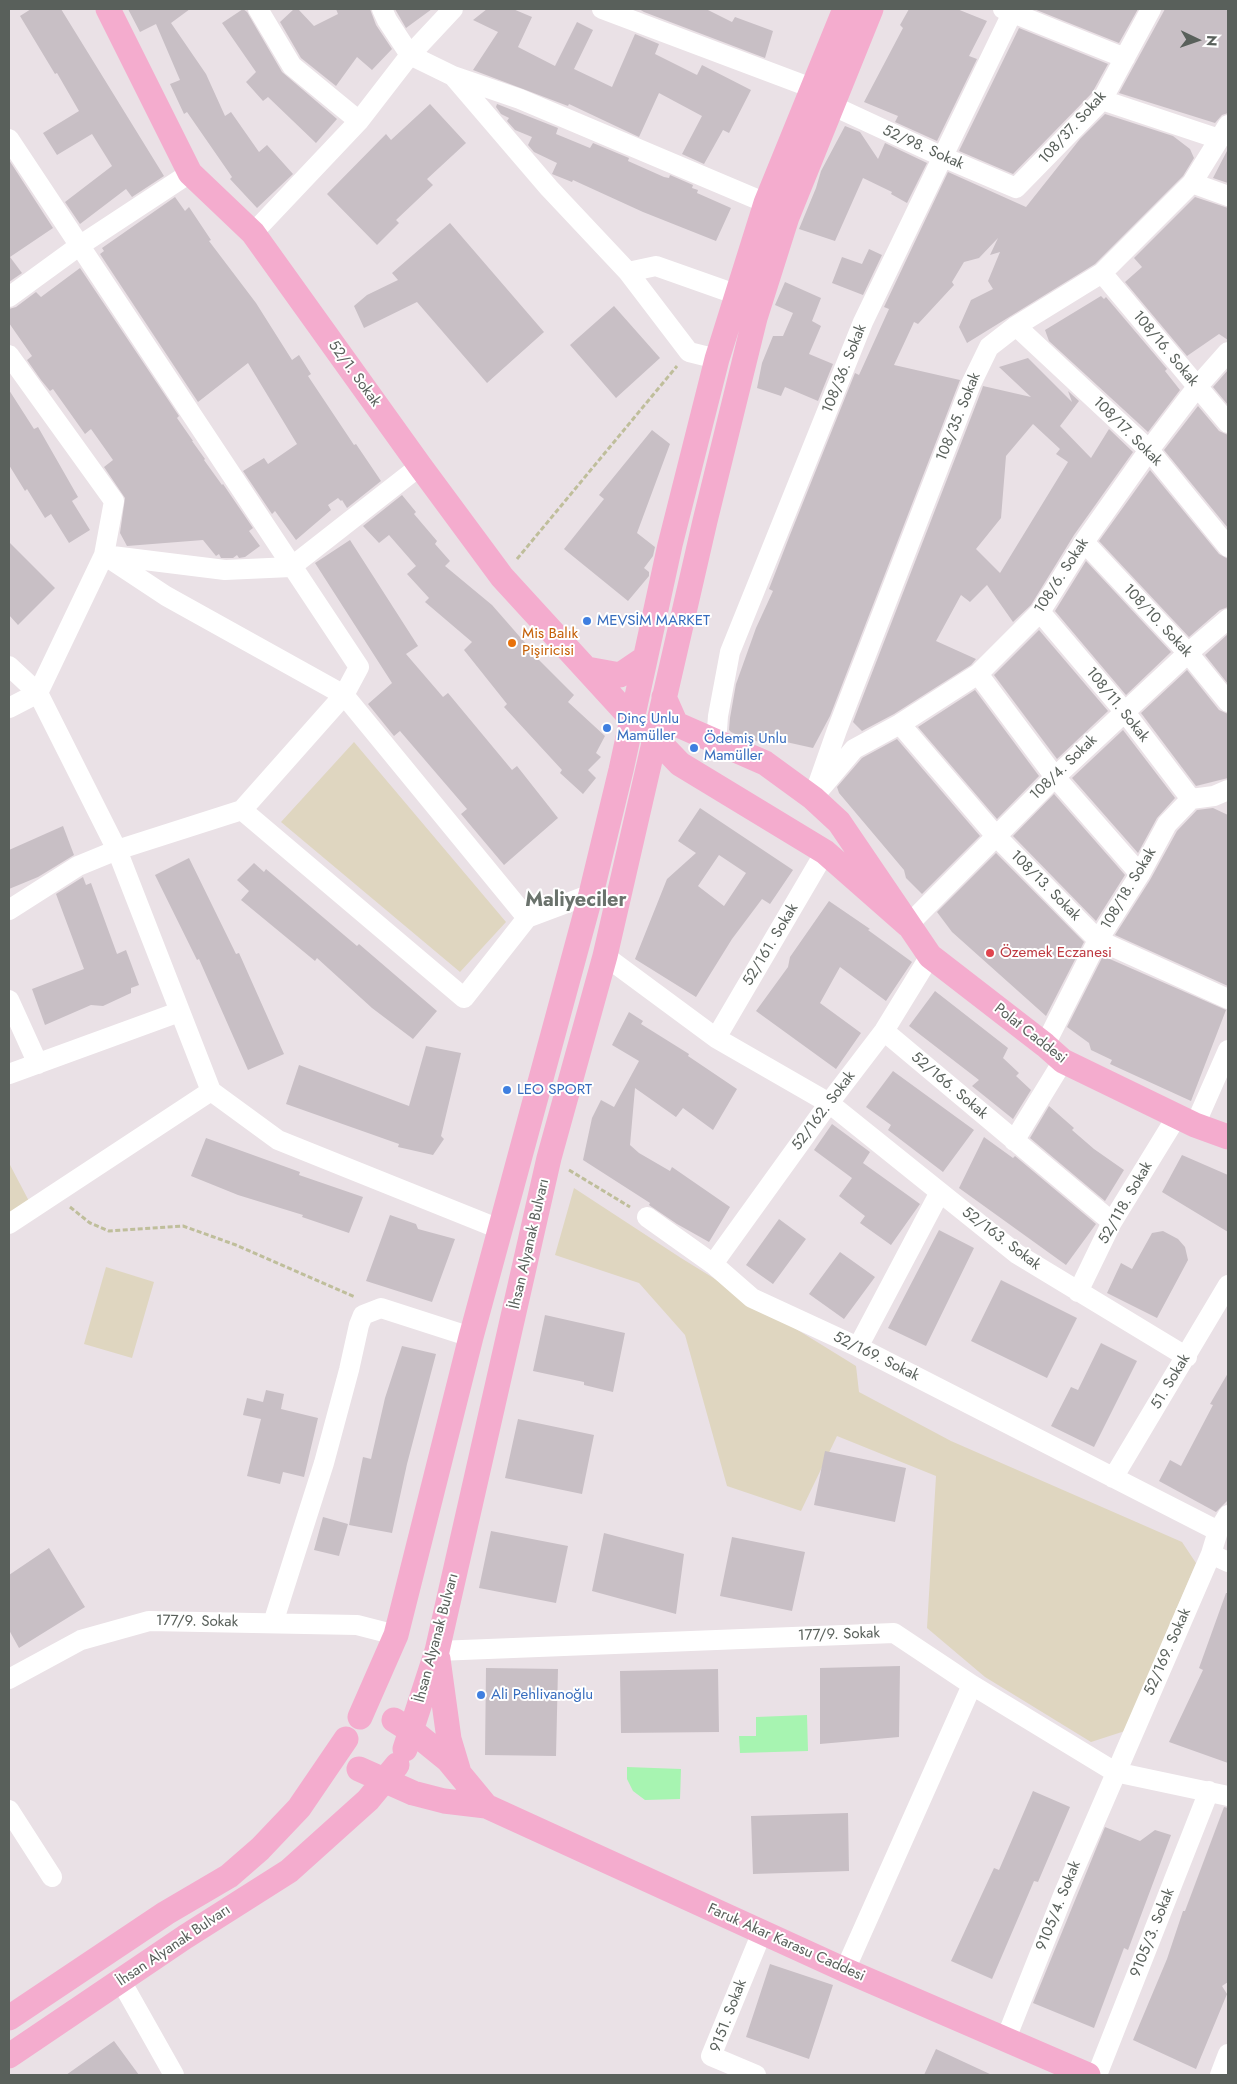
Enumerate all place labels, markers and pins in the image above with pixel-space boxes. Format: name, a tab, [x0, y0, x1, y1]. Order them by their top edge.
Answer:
place label: MEVSİM MARKET	[597, 612, 710, 630]
marker: MEVSİM MARKET	[581, 615, 593, 627]
place label: Mis Balık Pişiricisi	[522, 625, 578, 660]
marker: Mis Balık Pişiricisi	[506, 637, 518, 649]
place label: Dinç Unlu Mamüller	[617, 710, 679, 745]
marker: Dinç Unlu Mamüller	[601, 722, 613, 734]
place label: Ödemiş Unlu Mamüller	[704, 730, 787, 765]
marker: Ödemiş Unlu Mamüller	[688, 742, 700, 754]
place label: Özemek Eczanesi	[1000, 944, 1112, 962]
marker: Özemek Eczanesi	[984, 947, 996, 959]
place label: LEO SPORT	[517, 1081, 592, 1099]
marker: LEO SPORT	[501, 1084, 513, 1096]
place label: Ali Pehlivanoğlu	[491, 1686, 593, 1704]
marker: Ali Pehlivanoğlu	[475, 1689, 487, 1701]

